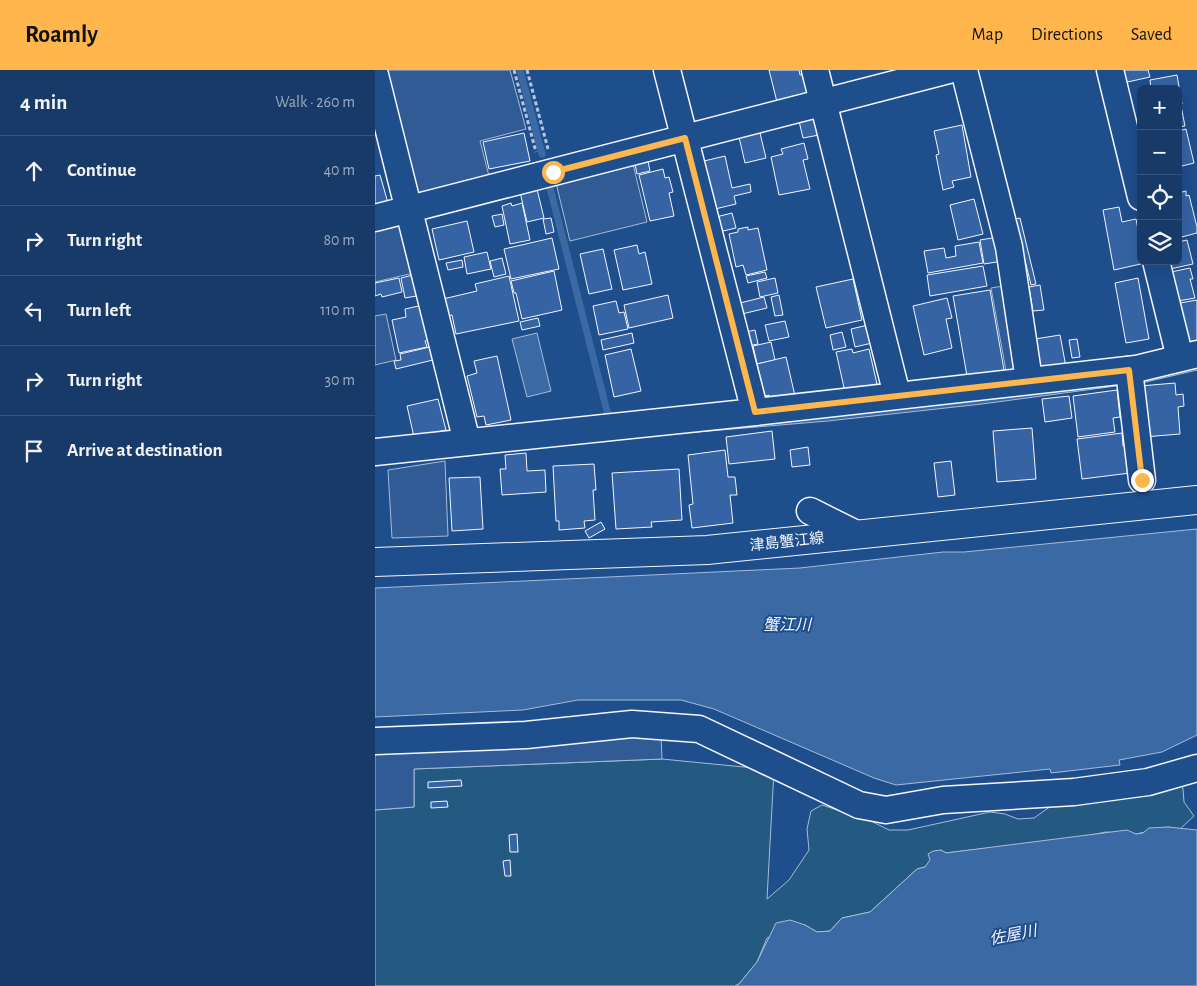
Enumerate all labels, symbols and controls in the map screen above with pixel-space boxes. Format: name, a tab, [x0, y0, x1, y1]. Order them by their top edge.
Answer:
text: Roamly	[25, 23, 98, 47]
text: Map	[972, 26, 1003, 44]
text: Directions	[1031, 26, 1103, 44]
text: Saved	[1131, 26, 1172, 44]
map controls	[1137, 85, 1182, 265]
button: +	[1137, 85, 1182, 130]
text: 4 min	[20, 92, 67, 113]
text: Walk · 260 m	[275, 94, 355, 110]
button: −	[1137, 130, 1182, 175]
icon: ahead	[20, 157, 48, 185]
text: Continue	[67, 161, 136, 180]
route start	[542, 161, 565, 184]
text: 40 m	[323, 162, 355, 178]
button: locate	[1137, 175, 1182, 220]
button: layers	[1137, 220, 1182, 265]
icon: right	[20, 227, 48, 255]
text: Turn right	[67, 231, 142, 250]
text: 80 m	[324, 232, 355, 248]
icon: left	[20, 297, 48, 325]
text: Turn left	[67, 301, 131, 320]
text: 110 m	[320, 302, 355, 318]
icon: right	[20, 367, 48, 395]
text: Turn right	[67, 371, 142, 390]
text: 30 m	[325, 372, 355, 388]
icon: arrive	[20, 437, 48, 465]
text: Arrive at destination	[67, 441, 223, 460]
route end	[1131, 469, 1154, 492]
street label: 津島蟹江線	[749, 530, 825, 553]
water label: 蟹江川	[763, 616, 813, 633]
water label: 佐屋川	[988, 921, 1040, 947]

